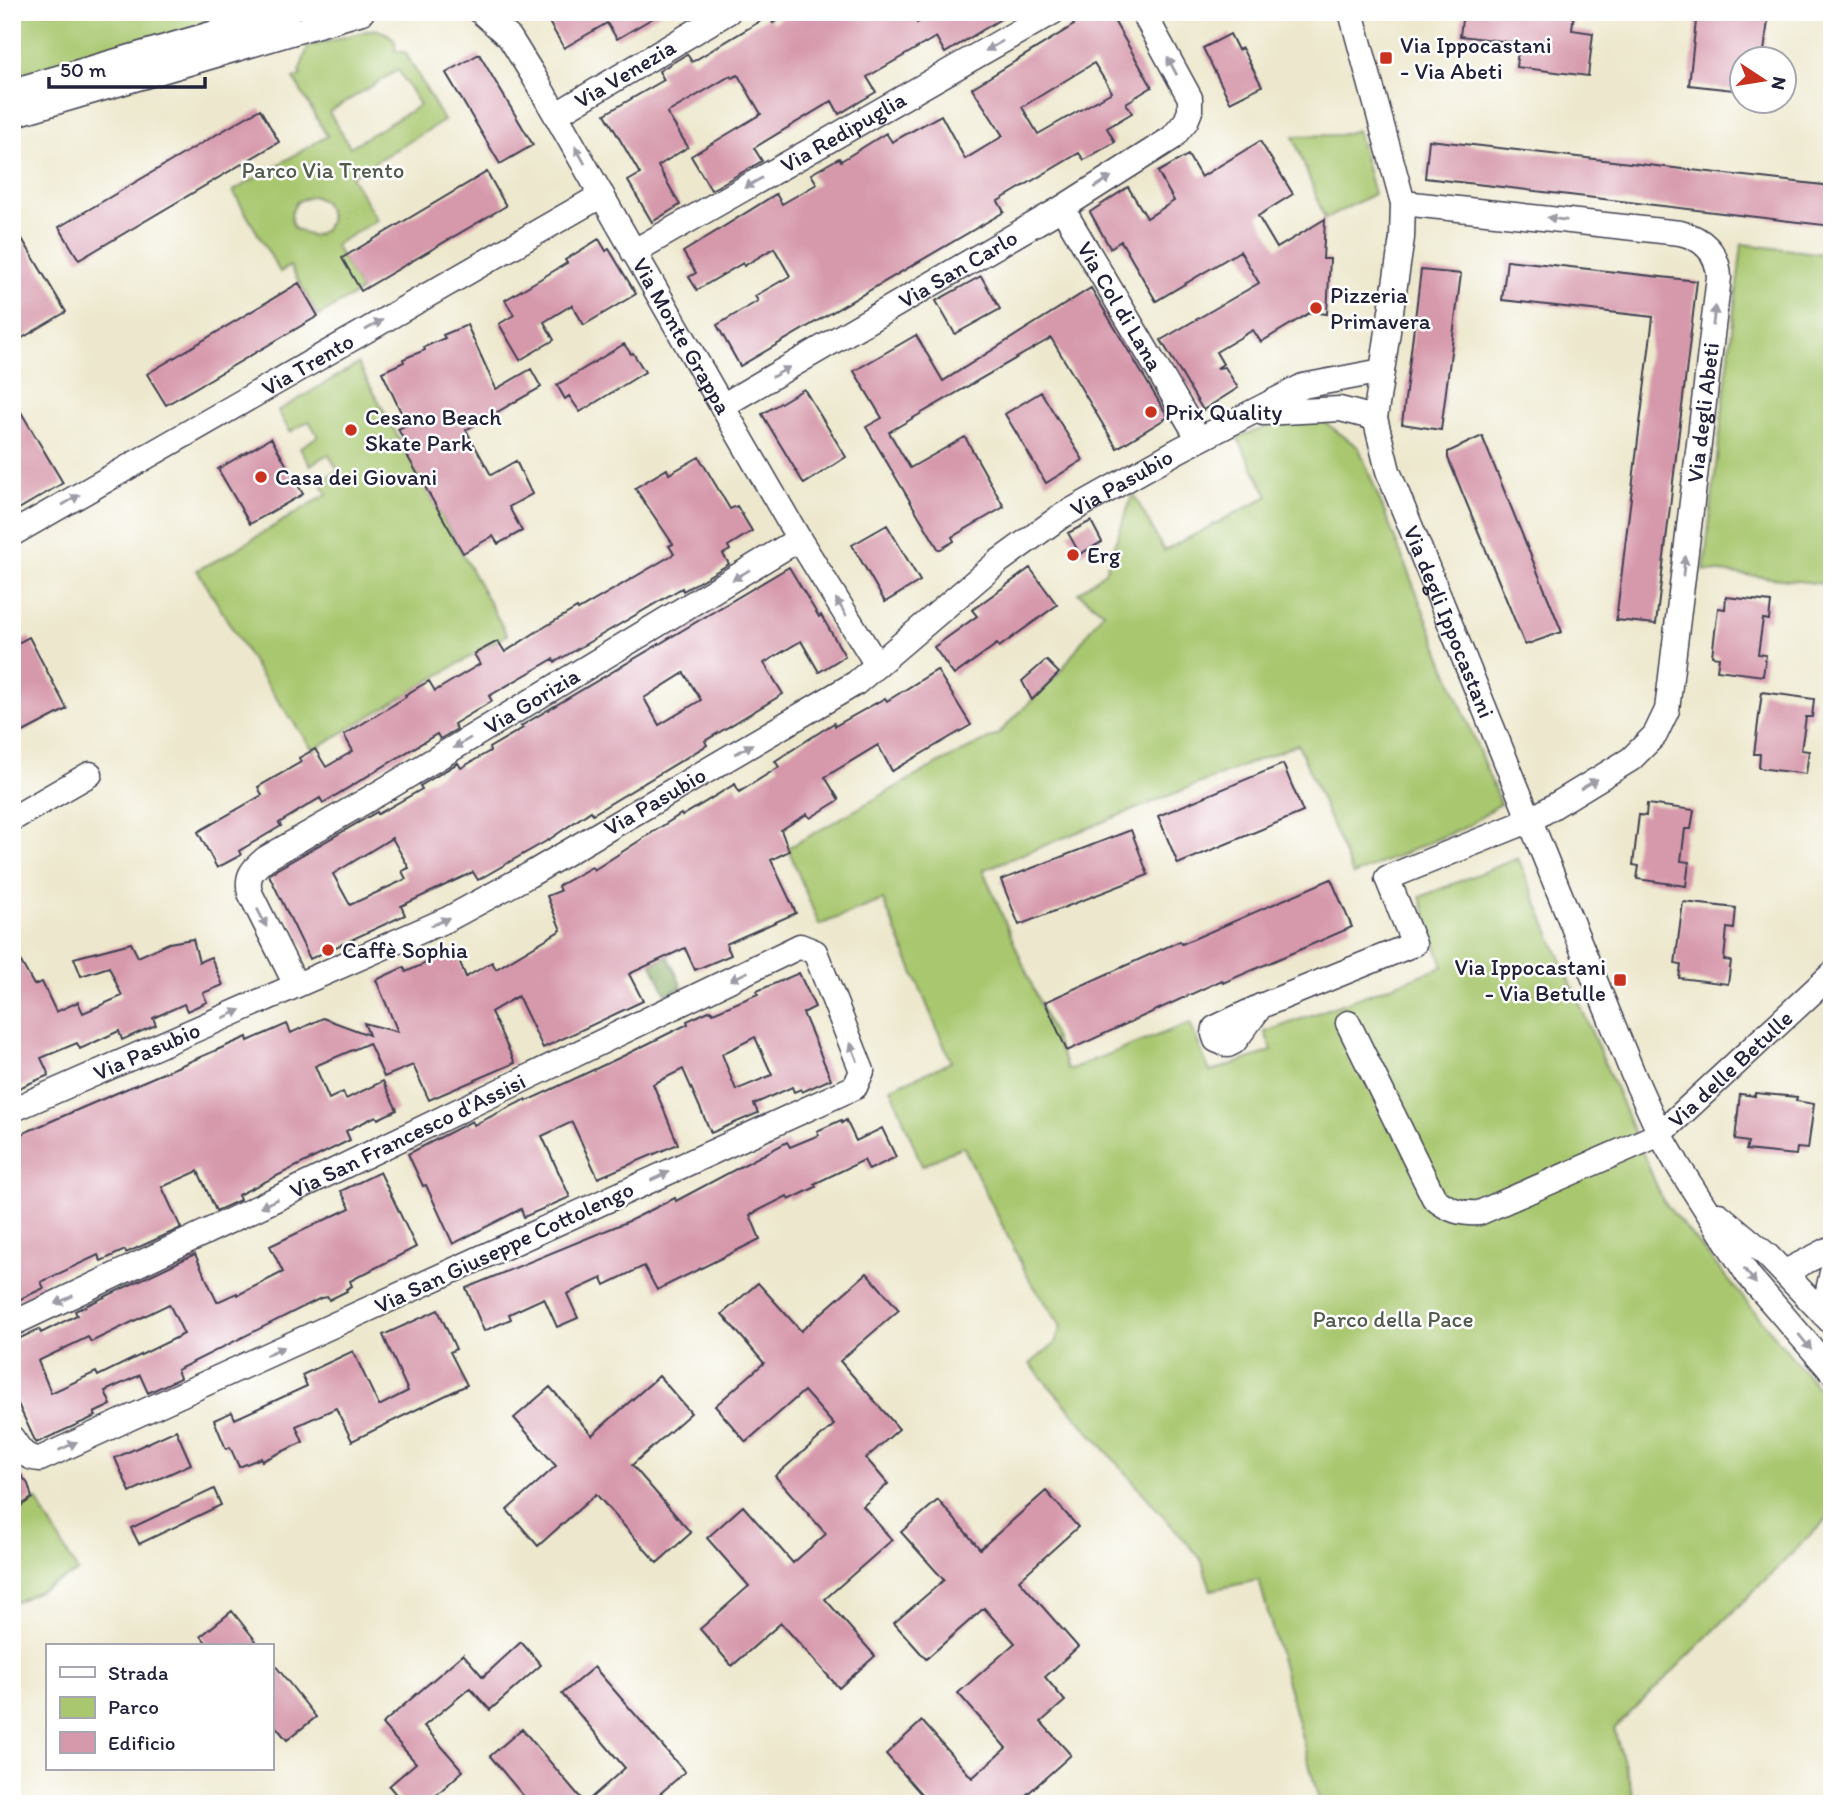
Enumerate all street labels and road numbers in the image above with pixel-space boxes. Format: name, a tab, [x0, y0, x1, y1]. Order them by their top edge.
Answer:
street label: Via Venezia	[569, 33, 681, 114]
street label: Via Redipuglia	[775, 85, 911, 179]
street label: Via San Carlo	[894, 223, 1022, 314]
street label: Via Col di Lana	[1071, 236, 1169, 376]
street label: Via Monte Grappa	[626, 253, 738, 419]
street label: Via Trento	[257, 327, 359, 402]
street label: Via degli Abeti	[1680, 341, 1725, 484]
street label: Via Pasubio	[1065, 442, 1178, 522]
street label: Via degli Ippocastani	[1398, 521, 1501, 722]
street label: Via Gorizia	[479, 661, 585, 740]
street label: Via Pasubio	[599, 760, 711, 842]
street label: Via delle Betulle	[1662, 1004, 1798, 1134]
street label: Via Pasubio	[89, 1015, 204, 1087]
street label: Via San Francesco d'Assisi	[285, 1067, 530, 1204]
street label: Via San Giuseppe Cottolengo	[370, 1175, 638, 1319]

